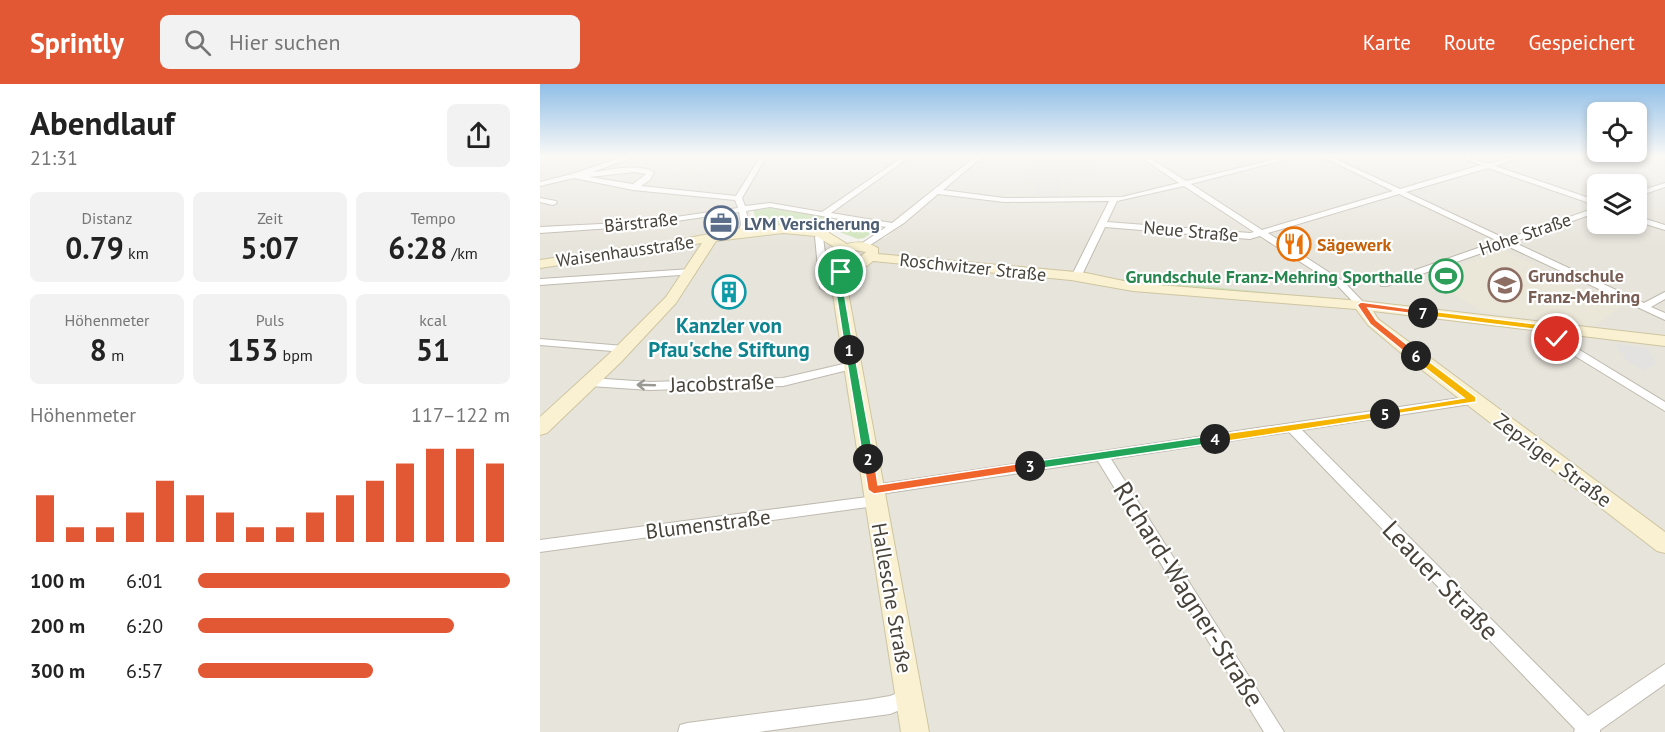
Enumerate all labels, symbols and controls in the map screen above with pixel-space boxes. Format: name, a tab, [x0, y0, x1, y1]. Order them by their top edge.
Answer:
search box	[160, 15, 580, 69]
text: Sprintly	[30, 24, 124, 61]
icon: search	[181, 26, 214, 59]
text: Hier suchen	[229, 28, 340, 56]
text: Karte	[1363, 29, 1411, 56]
text: Route	[1444, 29, 1495, 56]
text: Gespeichert	[1528, 29, 1635, 56]
text: Abendlauf	[30, 101, 175, 144]
map controls	[1587, 102, 1647, 234]
button: locate	[1587, 102, 1647, 162]
button: share	[447, 104, 510, 167]
text: 21:31	[30, 145, 78, 171]
button: layers	[1587, 174, 1647, 234]
office icon: LVM Versicherung	[703, 205, 739, 241]
street label: Bärstraße	[603, 207, 679, 237]
street label: Hohe Straße	[1476, 207, 1574, 261]
text: Distanz	[82, 208, 132, 228]
text: Zeit	[257, 208, 283, 228]
text: Tempo	[410, 208, 456, 228]
place label: LVM Versicherung	[744, 212, 880, 235]
street label: Neue Straße	[1142, 215, 1240, 247]
restaurant icon: Sägewerk	[1276, 226, 1312, 262]
text: 0.79	[65, 228, 124, 267]
text: 5:07	[240, 228, 300, 267]
text: 6:28	[388, 228, 447, 267]
street label: Waisenhausstraße	[555, 230, 695, 272]
place label: Sägewerk	[1317, 233, 1391, 256]
text: km	[124, 243, 149, 263]
text: /km	[447, 243, 478, 263]
pin	[815, 246, 866, 297]
street label: Roschwitzer Straße	[898, 248, 1048, 286]
icon: arrive	[824, 255, 857, 288]
sports icon: Grundschule Franz-Mehring Sporthalle	[1428, 258, 1464, 294]
place label: Grundschule Franz-Mehring	[1528, 264, 1640, 308]
place label: Grundschule Franz-Mehring Sporthalle	[1125, 265, 1423, 288]
school or university icon: Grundschule Franz-Mehring	[1487, 267, 1523, 303]
building icon: Kanzler von Pfau'sche Stiftung	[711, 274, 747, 310]
pin: 7	[1408, 298, 1438, 328]
text: 7	[1418, 303, 1428, 323]
text: Höhenmeter	[65, 310, 149, 330]
text: Puls	[256, 310, 284, 330]
text: kcal	[419, 310, 447, 330]
place label: Kanzler von Pfau'sche Stiftung	[648, 312, 810, 363]
pin	[1531, 313, 1582, 364]
icon: check	[1540, 322, 1573, 355]
text: 8	[90, 330, 107, 369]
text: 153	[227, 330, 278, 369]
text: 51	[416, 330, 450, 369]
pin: 1	[834, 335, 864, 365]
text: 1	[844, 340, 854, 360]
pin: 6	[1401, 341, 1431, 371]
text: m	[107, 345, 124, 365]
text: bpm	[278, 345, 313, 365]
text: 6	[1411, 346, 1421, 366]
street label: Jacobstraße	[668, 368, 775, 398]
one-way arrow	[637, 379, 657, 391]
pin: 5	[1370, 399, 1400, 429]
text: Höhenmeter	[30, 402, 136, 428]
text: 117–122 m	[411, 402, 510, 428]
text: 5	[1380, 404, 1390, 424]
street label: Zepziger Straße	[1489, 407, 1617, 513]
pin: 4	[1200, 424, 1230, 454]
text: 4	[1210, 429, 1220, 449]
pin: 2	[853, 444, 883, 474]
text: 2	[863, 449, 873, 469]
pin: 3	[1015, 451, 1045, 481]
text: 3	[1025, 456, 1035, 476]
street label: Richard-Wagner-Straße	[1106, 475, 1272, 713]
street label: Blumenstraße	[644, 503, 772, 545]
street label: Leauer Straße	[1376, 513, 1506, 647]
street label: Hallesche Straße	[865, 521, 919, 675]
text: 100 m	[30, 568, 85, 594]
text: 6:01	[126, 568, 163, 594]
text: 200 m	[30, 613, 85, 639]
text: 6:20	[126, 613, 163, 639]
text: 300 m	[30, 658, 85, 684]
text: 6:57	[126, 658, 163, 684]

